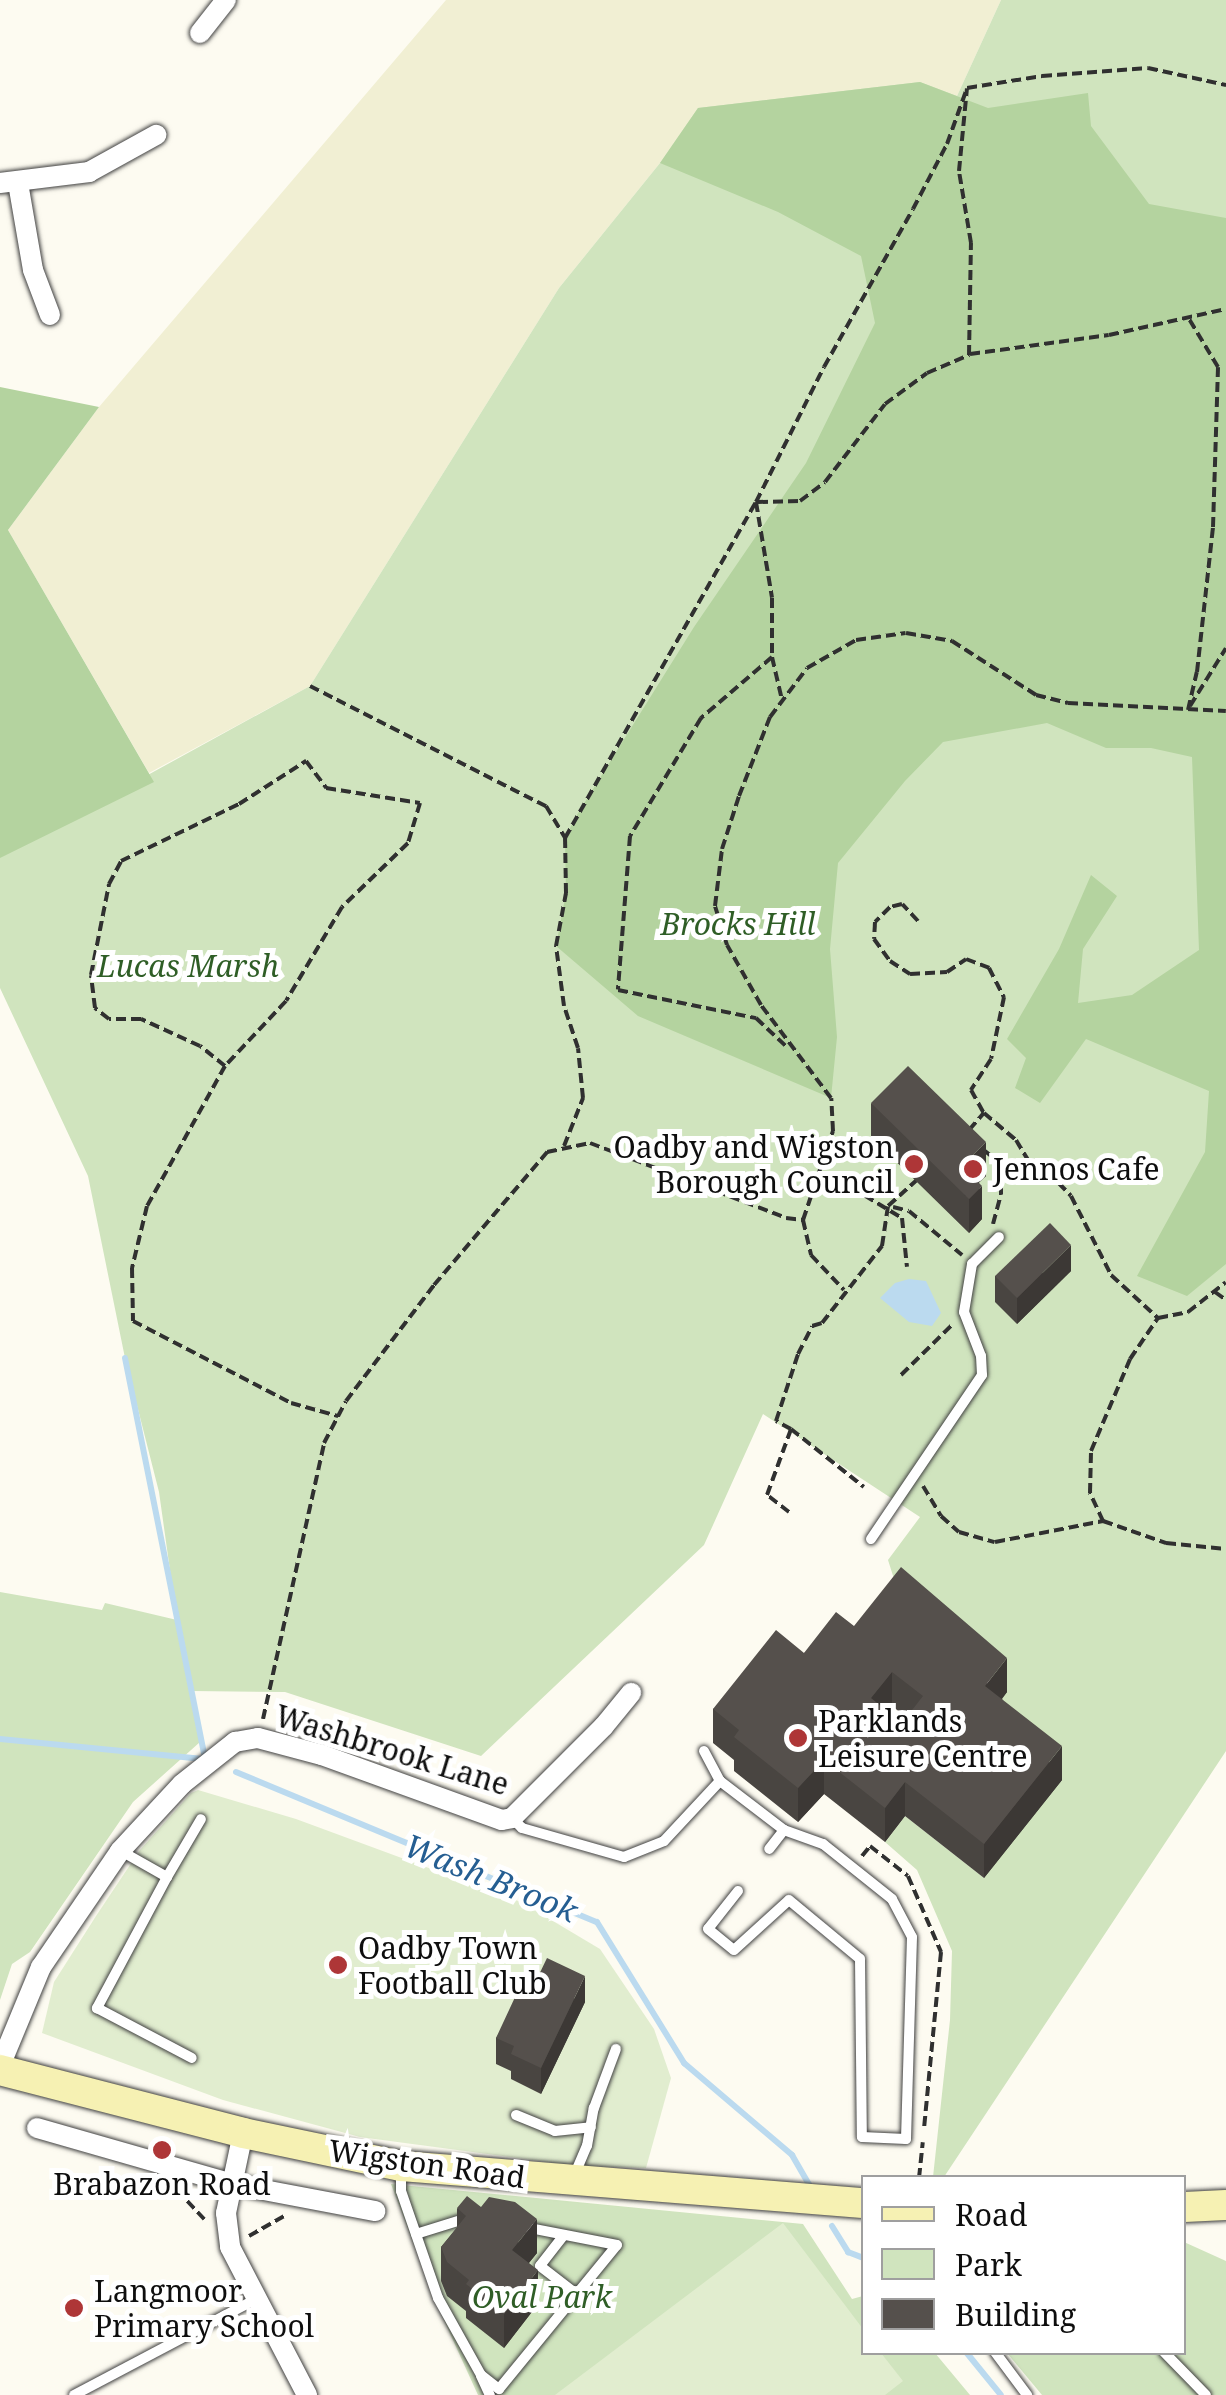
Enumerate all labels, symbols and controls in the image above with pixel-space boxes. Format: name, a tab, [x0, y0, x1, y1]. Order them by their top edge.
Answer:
park label: Brocks Hill	[661, 906, 815, 942]
park label: Lucas Marsh	[97, 948, 279, 984]
place label: Oadby and Wigston Borough Council	[614, 1129, 894, 1200]
place label: Jennos Cafe	[993, 1151, 1160, 1187]
marker: Oadby and Wigston Borough Council	[903, 1153, 925, 1175]
marker: Jennos Cafe	[962, 1158, 984, 1180]
street label: Washbrook Lane	[271, 1697, 513, 1803]
place label: Parklands Leisure Centre	[818, 1703, 1027, 1774]
marker: Parklands Leisure Centre	[787, 1727, 809, 1749]
water label: Wash Brook	[399, 1826, 583, 1930]
place label: Oadby Town Football Club	[358, 1930, 547, 2000]
marker: Oadby Town Football Club	[327, 1954, 349, 1976]
street label: Wigston Road	[326, 2132, 528, 2196]
marker: Brabazon Road	[151, 2139, 173, 2161]
place label: Brabazon Road	[53, 2166, 271, 2202]
legend	[861, 2175, 1186, 2355]
text: Road	[955, 2194, 1027, 2235]
text: Park	[955, 2244, 1022, 2285]
place label: Langmoor Primary School	[94, 2273, 314, 2344]
park label: Oval Park	[472, 2279, 612, 2315]
text: Building	[955, 2294, 1076, 2335]
marker: Langmoor Primary School	[63, 2297, 85, 2319]

